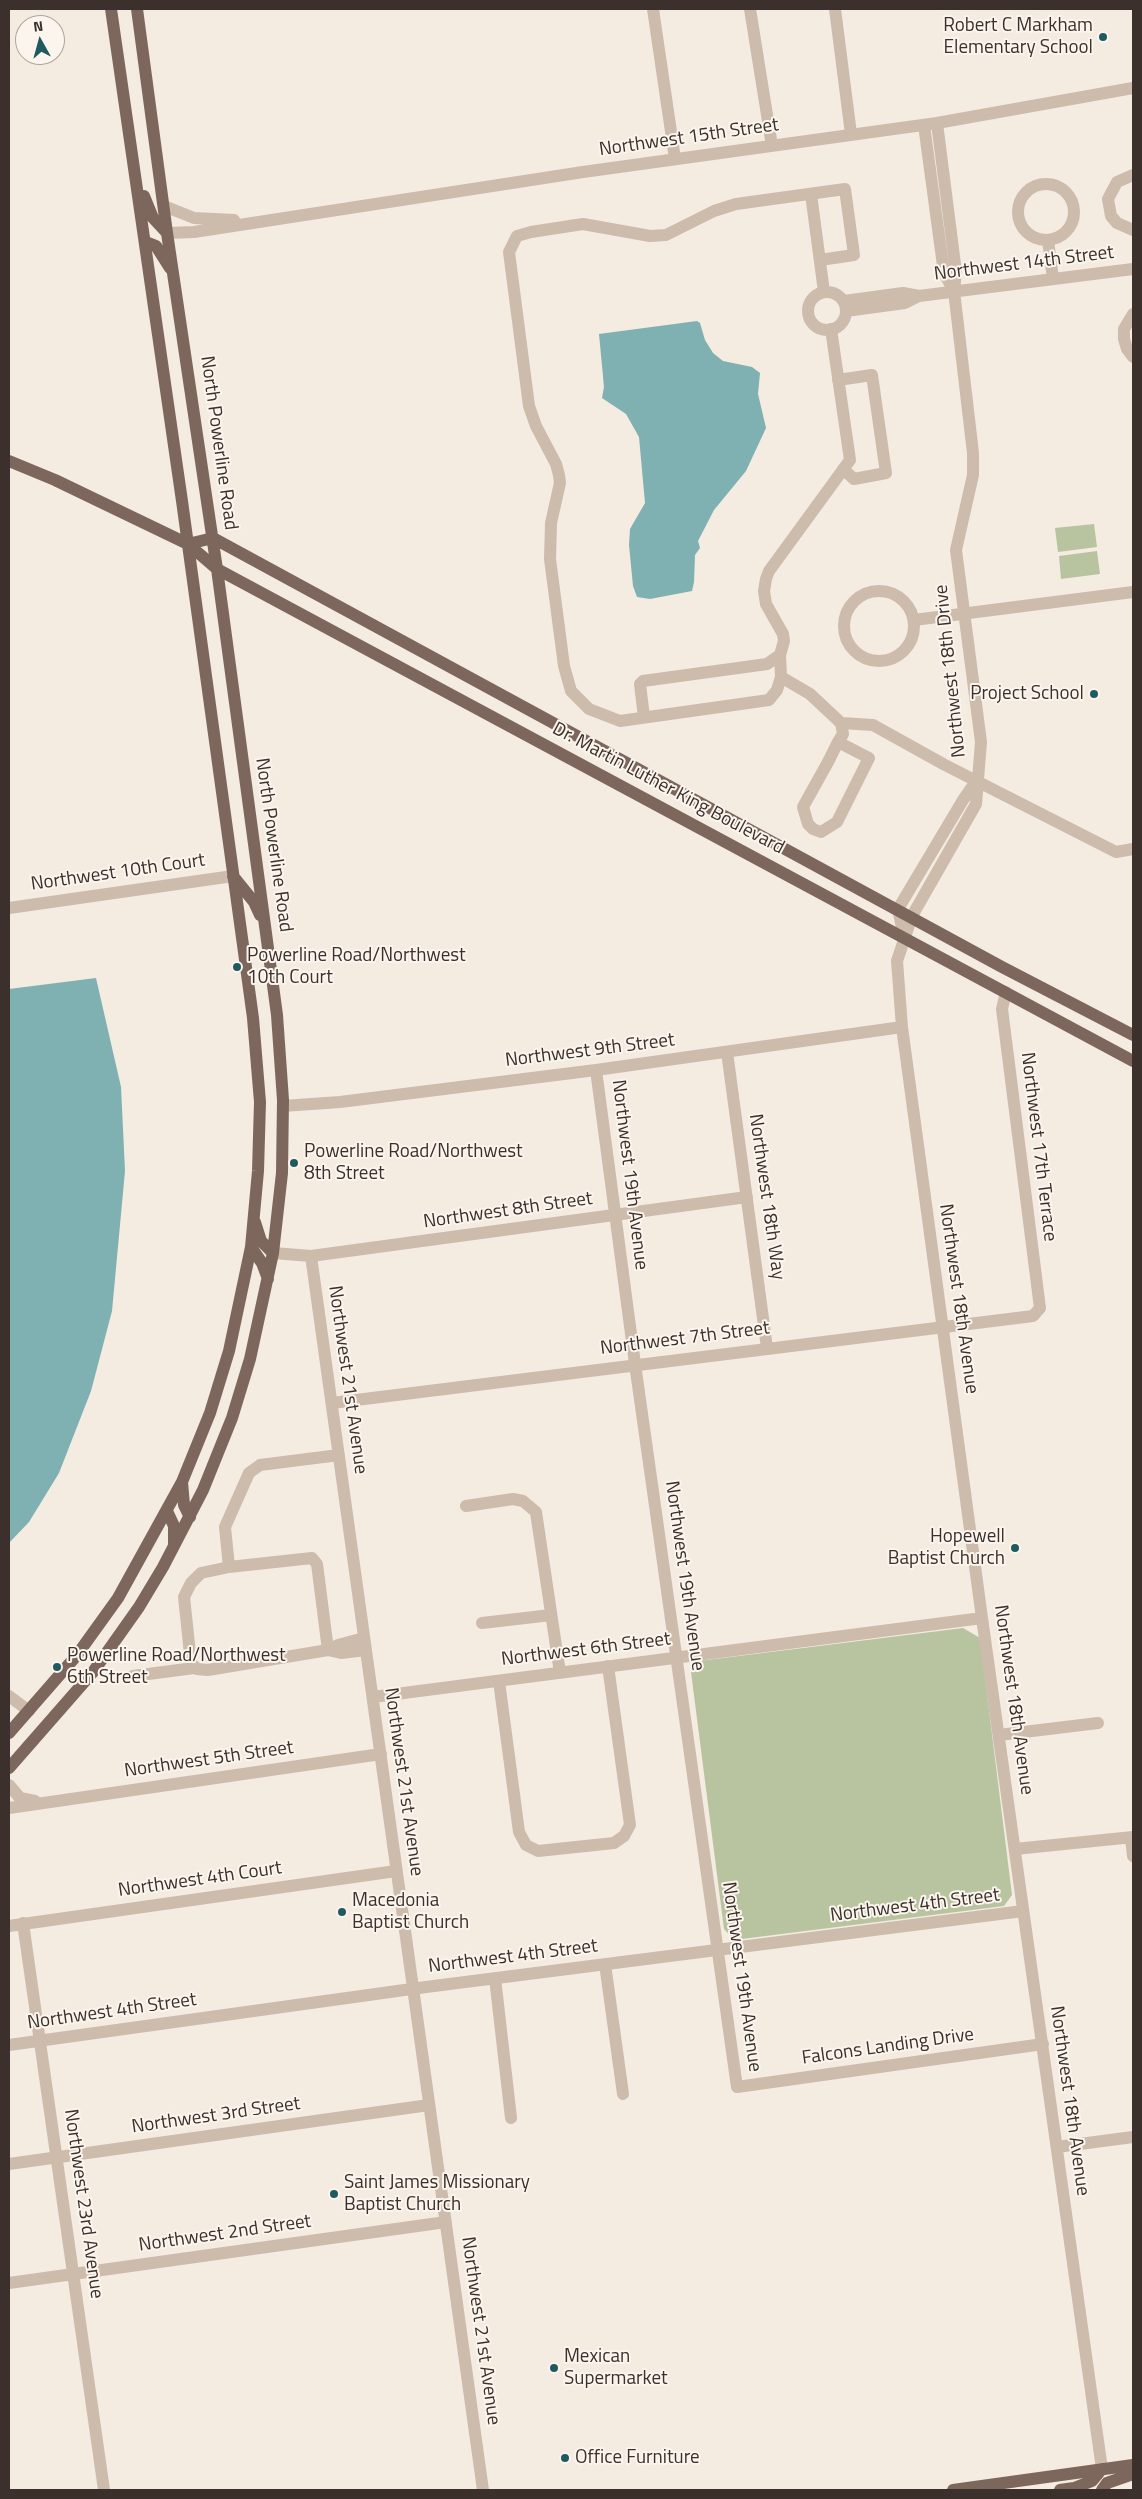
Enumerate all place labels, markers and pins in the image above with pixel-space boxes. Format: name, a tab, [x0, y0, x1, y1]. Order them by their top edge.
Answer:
place label: Robert C Markham Elementary School	[943, 15, 1093, 59]
marker: Robert C Markham Elementary School	[1097, 31, 1109, 43]
place label: Project School	[970, 683, 1084, 705]
marker: Project School	[1088, 688, 1100, 700]
place label: Powerline Road/Northwest 10th Court	[247, 945, 466, 989]
marker: Powerline Road/Northwest 10th Court	[231, 961, 243, 973]
place label: Powerline Road/Northwest 8th Street	[304, 1141, 523, 1185]
marker: Powerline Road/Northwest 8th Street	[288, 1157, 300, 1169]
place label: Hopewell Baptist Church	[888, 1526, 1005, 1570]
marker: Hopewell Baptist Church	[1009, 1542, 1021, 1554]
place label: Powerline Road/Northwest 6th Street	[67, 1645, 286, 1689]
marker: Powerline Road/Northwest 6th Street	[51, 1661, 63, 1673]
place label: Macedonia Baptist Church	[352, 1890, 469, 1934]
marker: Macedonia Baptist Church	[336, 1906, 348, 1918]
place label: Saint James Missionary Baptist Church	[344, 2172, 530, 2216]
marker: Saint James Missionary Baptist Church	[328, 2188, 340, 2200]
place label: Mexican Supermarket	[564, 2346, 668, 2390]
marker: Mexican Supermarket	[548, 2362, 560, 2374]
place label: Office Furniture	[575, 2447, 700, 2469]
marker: Office Furniture	[559, 2452, 571, 2464]

